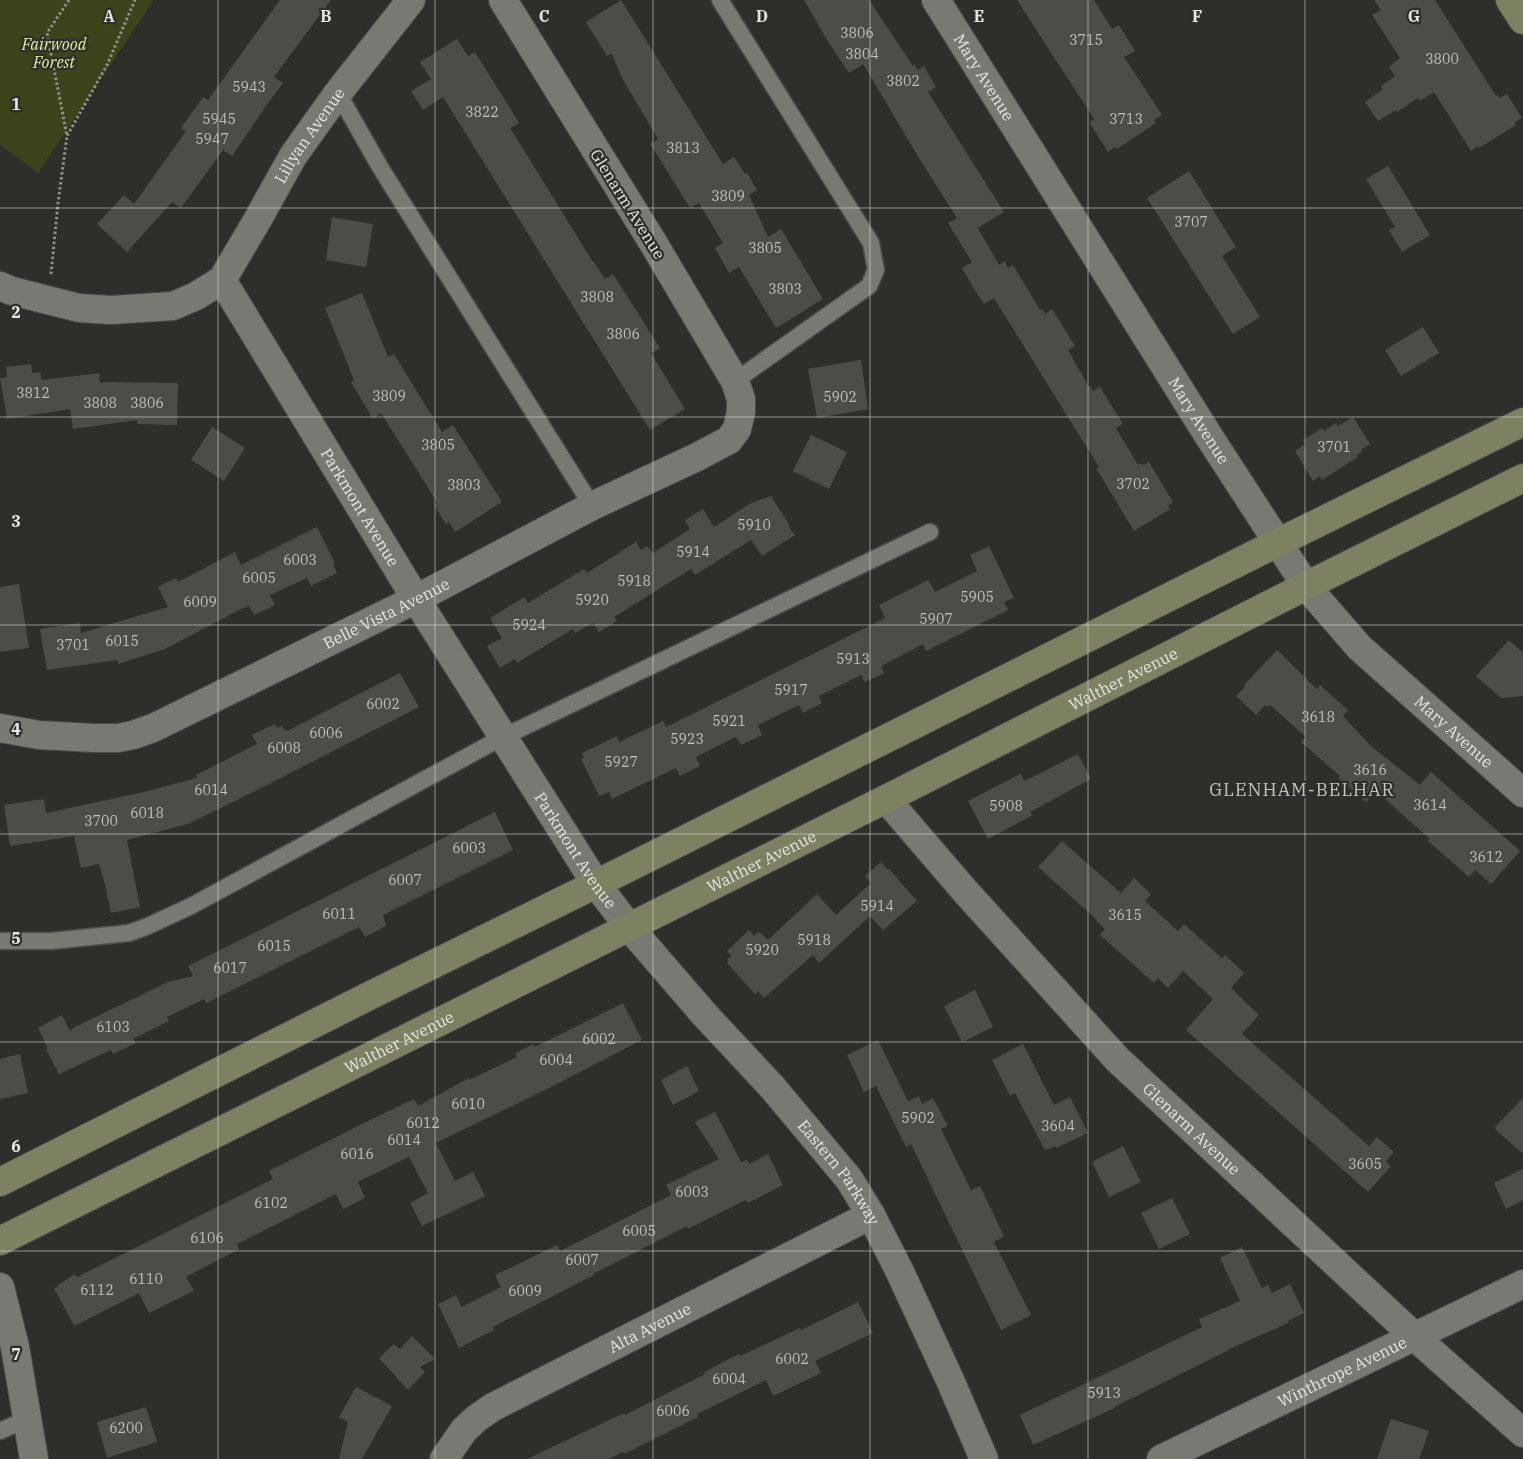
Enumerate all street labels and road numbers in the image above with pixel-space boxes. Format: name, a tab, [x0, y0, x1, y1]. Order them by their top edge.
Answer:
street label: Mary Avenue	[950, 30, 1019, 124]
street label: Lillyan Avenue	[270, 83, 349, 187]
street label: Glenarm Avenue	[586, 145, 670, 263]
street label: Mary Avenue	[1164, 373, 1234, 468]
street label: Parkmont Avenue	[317, 444, 404, 570]
street label: Belle Vista Avenue	[320, 573, 453, 653]
street label: Walther Avenue	[1065, 643, 1181, 715]
street label: Mary Avenue	[1410, 691, 1498, 772]
street label: Parkmont Avenue	[530, 788, 621, 912]
street label: Walther Avenue	[704, 826, 819, 897]
street label: Walther Avenue	[341, 1006, 457, 1077]
street label: Glenarm Avenue	[1139, 1078, 1245, 1179]
street label: Eastern Parkway	[794, 1115, 885, 1229]
street label: Alta Avenue	[605, 1298, 694, 1357]
street label: Winthrope Avenue	[1274, 1332, 1410, 1411]

